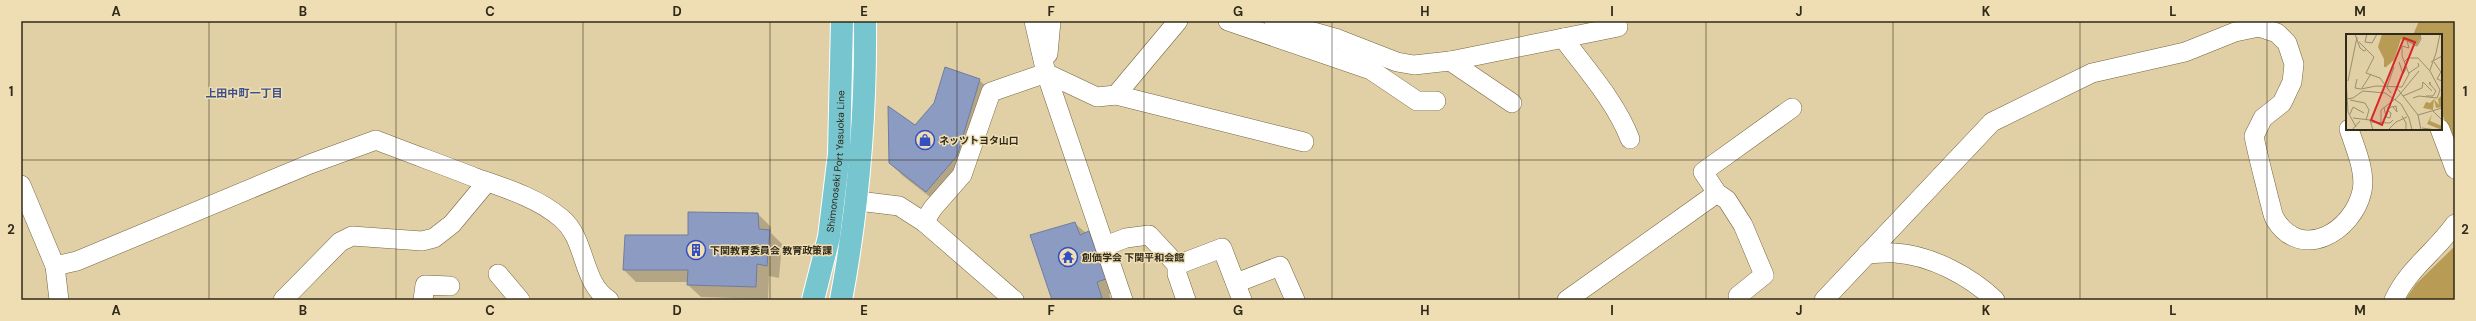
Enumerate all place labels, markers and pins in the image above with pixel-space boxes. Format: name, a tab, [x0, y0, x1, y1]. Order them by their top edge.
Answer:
shop icon: ネッツトヨタ山口	[914, 129, 936, 151]
place label: ネッツトヨタ山口	[939, 134, 1019, 147]
building icon: 下関教育委員会 教育政策課	[685, 239, 707, 261]
place label: 下関教育委員会 教育政策課	[710, 244, 832, 257]
temple icon: 創価学会 下関平和会館	[1057, 246, 1079, 268]
place label: 創価学会 下関平和会館	[1081, 251, 1184, 264]

